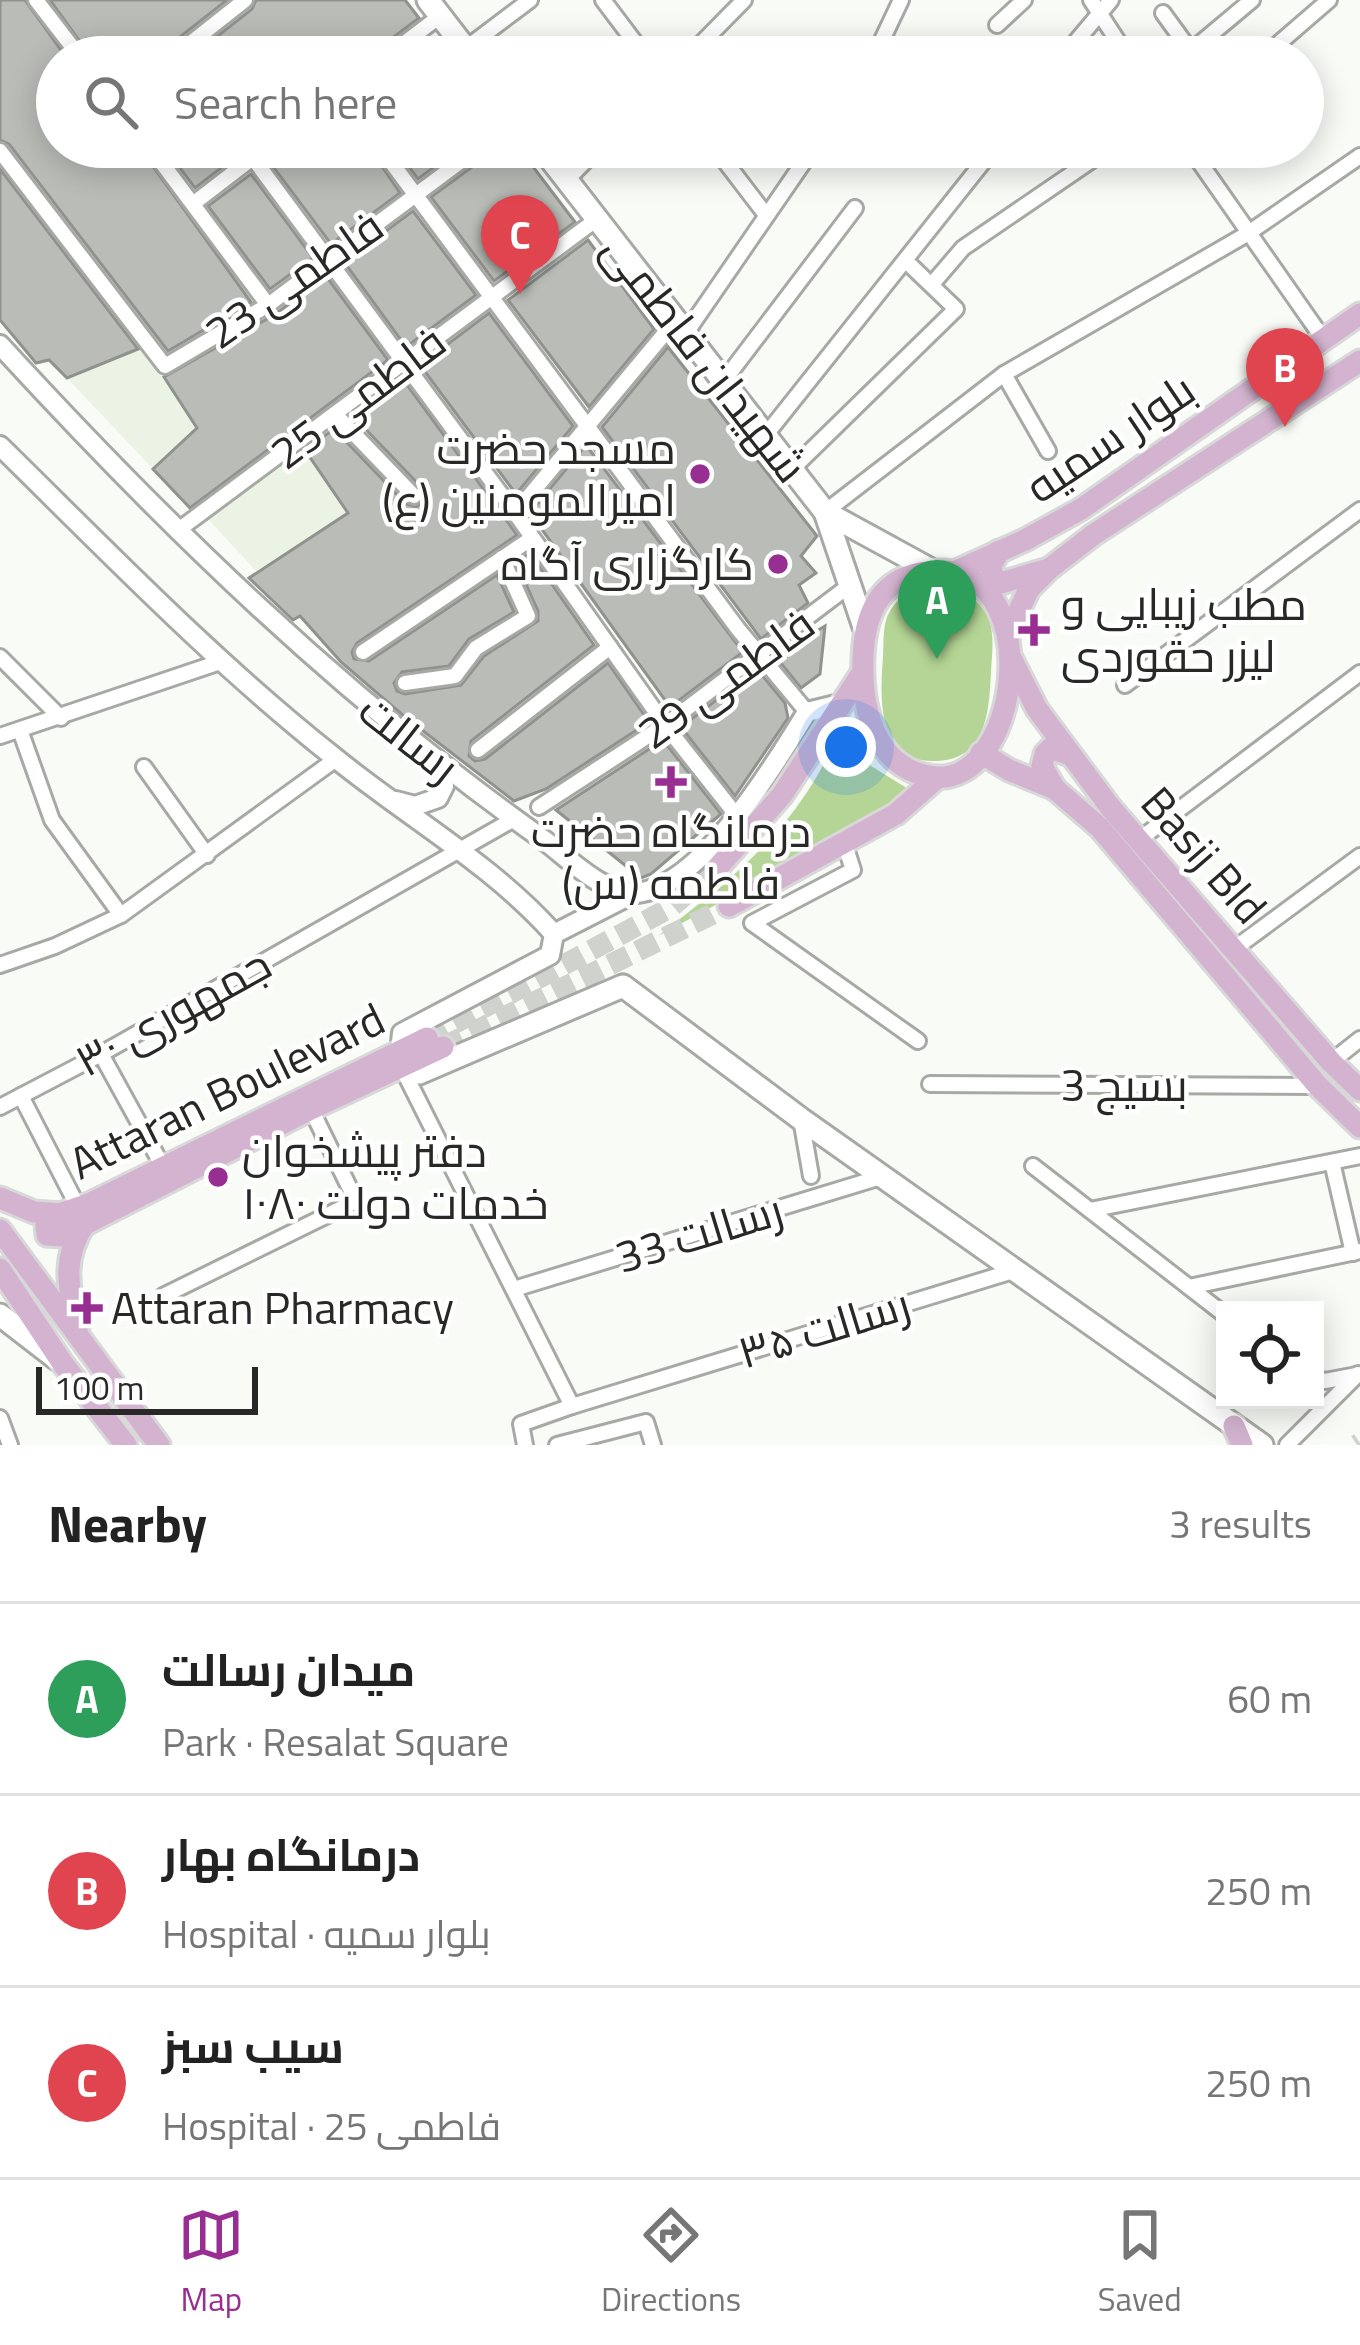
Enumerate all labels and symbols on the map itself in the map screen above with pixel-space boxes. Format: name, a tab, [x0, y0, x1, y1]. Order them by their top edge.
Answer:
street label: فاطمی 23	[190, 192, 397, 365]
pin: C	[481, 195, 559, 294]
street label: شهیدان فاطمی	[587, 218, 825, 497]
street label: فاطمی 25	[255, 308, 460, 485]
pin: B	[1246, 328, 1324, 427]
street label: بلوار سمیه	[1011, 355, 1208, 519]
place label: مسجد حضرت امیرالمومنین (ع)	[382, 413, 676, 533]
marker: مسجد حضرت امیرالمومنین (ع)	[687, 461, 713, 487]
place label: کارگزاری آگاه	[501, 529, 754, 597]
marker: کارگزاری آگاه	[765, 551, 791, 577]
pin: A	[898, 560, 976, 659]
place label: مطب زیبایی و لیزر حقوردی	[1061, 569, 1307, 689]
street label: فاطمی 29	[623, 590, 828, 765]
marker: مطب زیبایی و لیزر حقوردی	[1018, 614, 1050, 646]
street label: رسالت	[345, 676, 474, 798]
your location	[816, 717, 876, 777]
marker: درمانگاه حضرت فاطمه (س)	[655, 766, 687, 798]
street label: Basij Bld	[1126, 771, 1284, 938]
place label: درمانگاه حضرت فاطمه (س)	[531, 796, 811, 916]
street label: جمهوری ۳۰	[62, 929, 283, 1093]
street label: Attaran Boulevard	[57, 984, 396, 1196]
street label: بسیج 3	[1060, 1050, 1188, 1118]
place label: دفتر پیشخوان خدمات دولت ۱۰۸۰	[242, 1116, 548, 1236]
marker: دفتر پیشخوان خدمات دولت ۱۰۸۰	[205, 1164, 231, 1190]
street label: رسالت 33	[607, 1174, 791, 1290]
street label: رسالت ۳۵	[729, 1269, 918, 1385]
place label: Attaran Pharmacy	[111, 1273, 454, 1341]
marker: Attaran Pharmacy	[74, 1295, 100, 1321]
scale bar	[36, 1361, 258, 1414]

